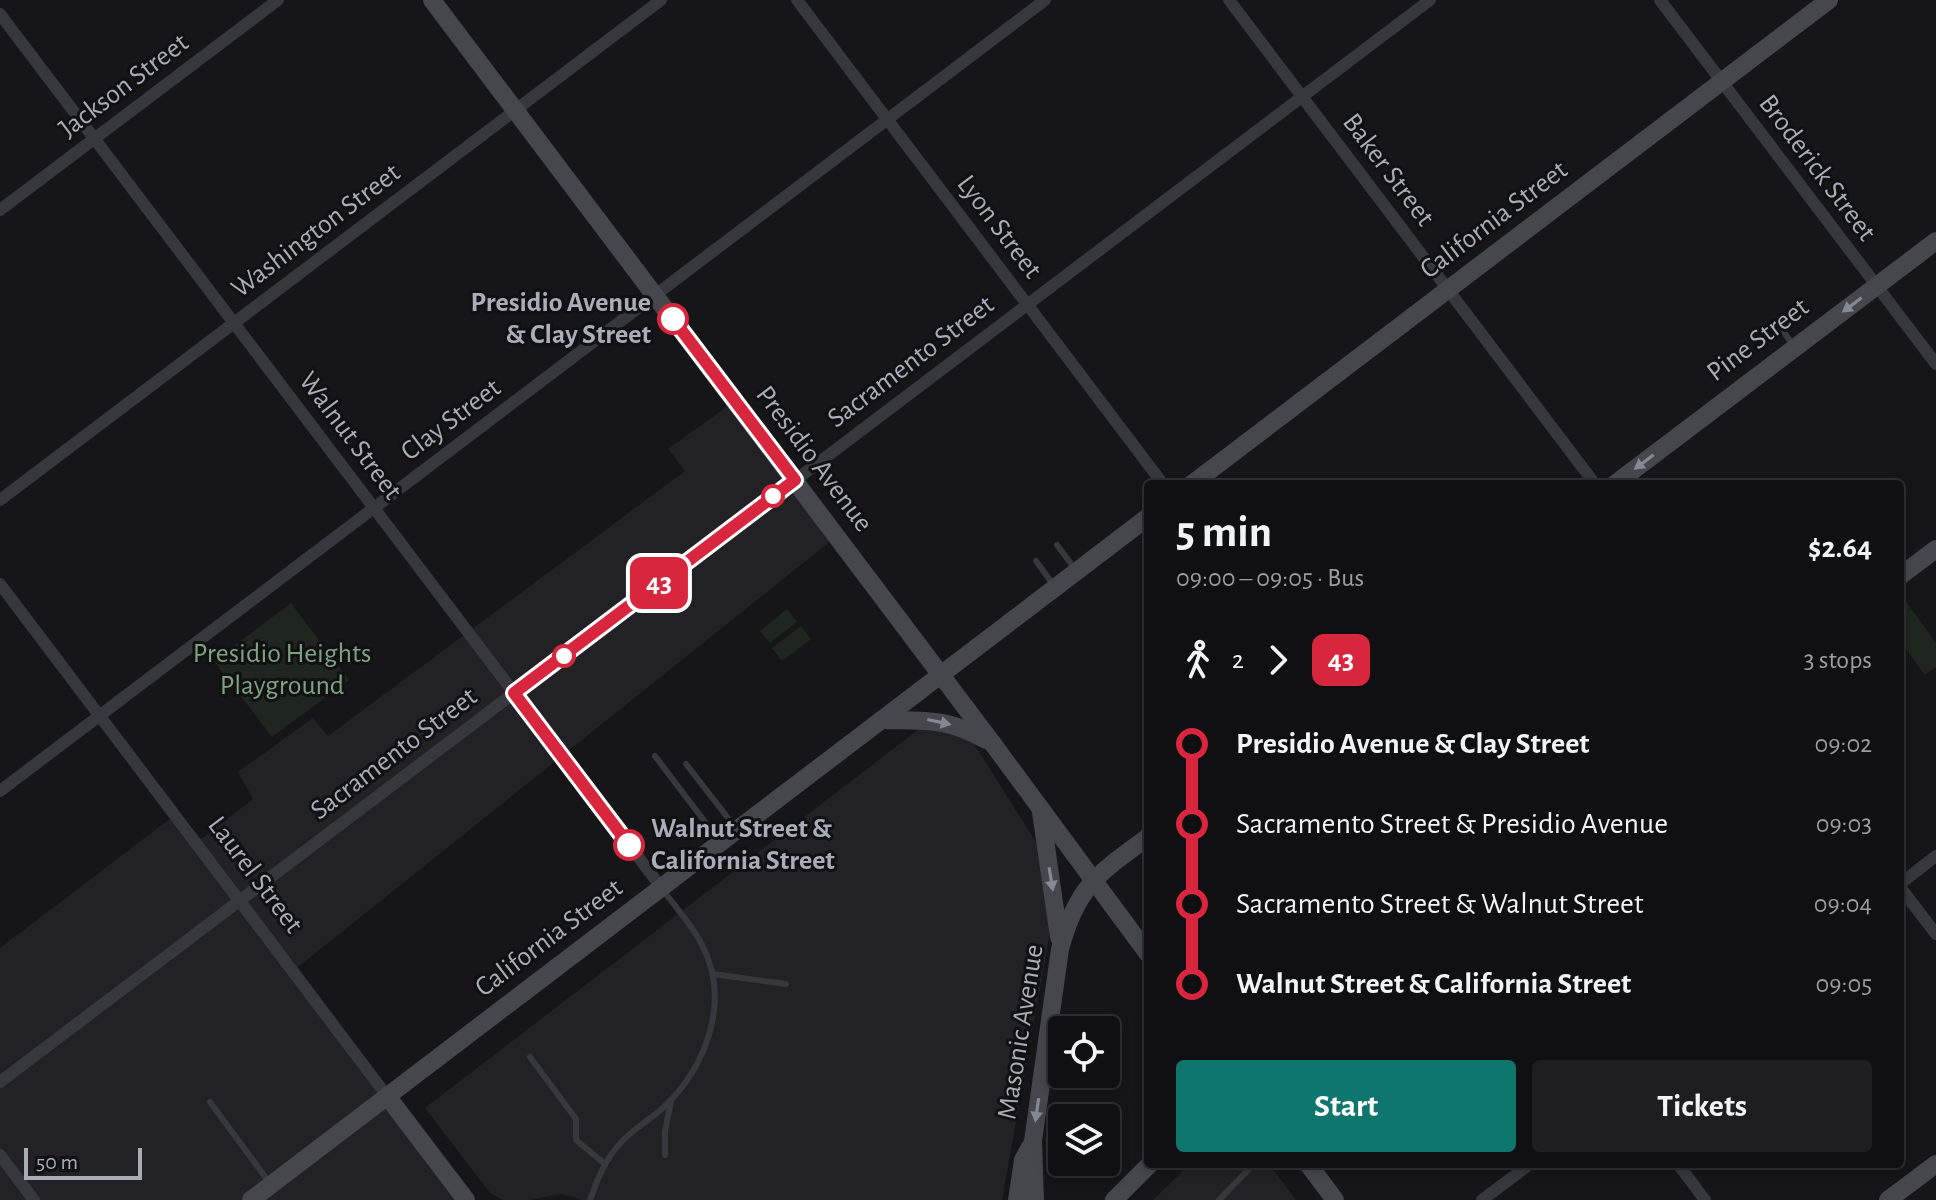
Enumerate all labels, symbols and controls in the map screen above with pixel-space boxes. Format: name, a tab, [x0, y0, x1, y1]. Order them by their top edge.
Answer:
street label: Jackson Street	[54, 29, 194, 143]
street label: Broderick Street	[1753, 90, 1881, 246]
street label: Baker Street	[1337, 109, 1439, 231]
street label: California Street	[1415, 156, 1573, 284]
street label: Washington Street	[226, 159, 406, 303]
street label: Lyon Street	[951, 170, 1047, 284]
place label: Presidio Avenue & Clay Street	[470, 289, 652, 349]
street label: Sacramento Street	[823, 291, 999, 433]
street label: Pine Street	[1702, 293, 1814, 387]
one-way arrow	[1841, 296, 1862, 312]
marker: Presidio Avenue & Clay Street	[658, 304, 688, 334]
street label: Walnut Street	[293, 367, 407, 505]
street label: Clay Street	[396, 374, 506, 466]
street label: Presidio Avenue	[750, 381, 878, 537]
one-way arrow	[1634, 453, 1654, 469]
unlabelled marker	[762, 485, 784, 507]
text: 5 min	[1176, 511, 1272, 555]
text: $2.64	[1808, 533, 1872, 563]
line badge: 43	[623, 557, 695, 609]
text: 09:00 – 09:05 · Bus	[1176, 565, 1364, 591]
text: 43	[646, 569, 672, 597]
icon: walk	[1176, 638, 1220, 682]
icon: forward	[1256, 638, 1300, 682]
park label: Presidio Heights Playground	[193, 640, 371, 700]
unlabelled marker	[553, 645, 575, 667]
text: 43	[1328, 646, 1354, 674]
text: 2	[1232, 647, 1244, 673]
text: 3 stops	[1804, 647, 1872, 673]
street label: Sacramento Street	[306, 683, 482, 825]
one-way arrow	[927, 716, 952, 729]
text: Presidio Avenue & Clay Street	[1236, 729, 1589, 759]
text: 09:02	[1815, 731, 1872, 757]
text: Sacramento Street & Presidio Avenue	[1236, 809, 1668, 839]
street label: Laurel Street	[202, 811, 308, 939]
text: 09:03	[1816, 811, 1872, 837]
place label: Walnut Street & California Street	[651, 815, 835, 875]
marker: Walnut Street & California Street	[614, 830, 644, 860]
one-way arrow	[1045, 867, 1058, 892]
street label: California Street	[470, 874, 628, 1002]
text: Sacramento Street & Walnut Street	[1236, 889, 1643, 919]
text: 09:04	[1814, 891, 1872, 917]
street label: Masonic Avenue	[993, 942, 1049, 1122]
text: Walnut Street & California Street	[1236, 969, 1631, 999]
text: 09:05	[1816, 971, 1872, 997]
map controls	[1048, 1016, 1120, 1176]
button: locate	[1048, 1016, 1120, 1088]
button: Start	[1176, 1060, 1516, 1152]
button: Tickets	[1532, 1060, 1872, 1152]
one-way arrow	[1030, 1097, 1043, 1122]
button: layers	[1048, 1104, 1120, 1176]
scale bar	[24, 1144, 142, 1180]
text: 50 m	[36, 1151, 78, 1173]

